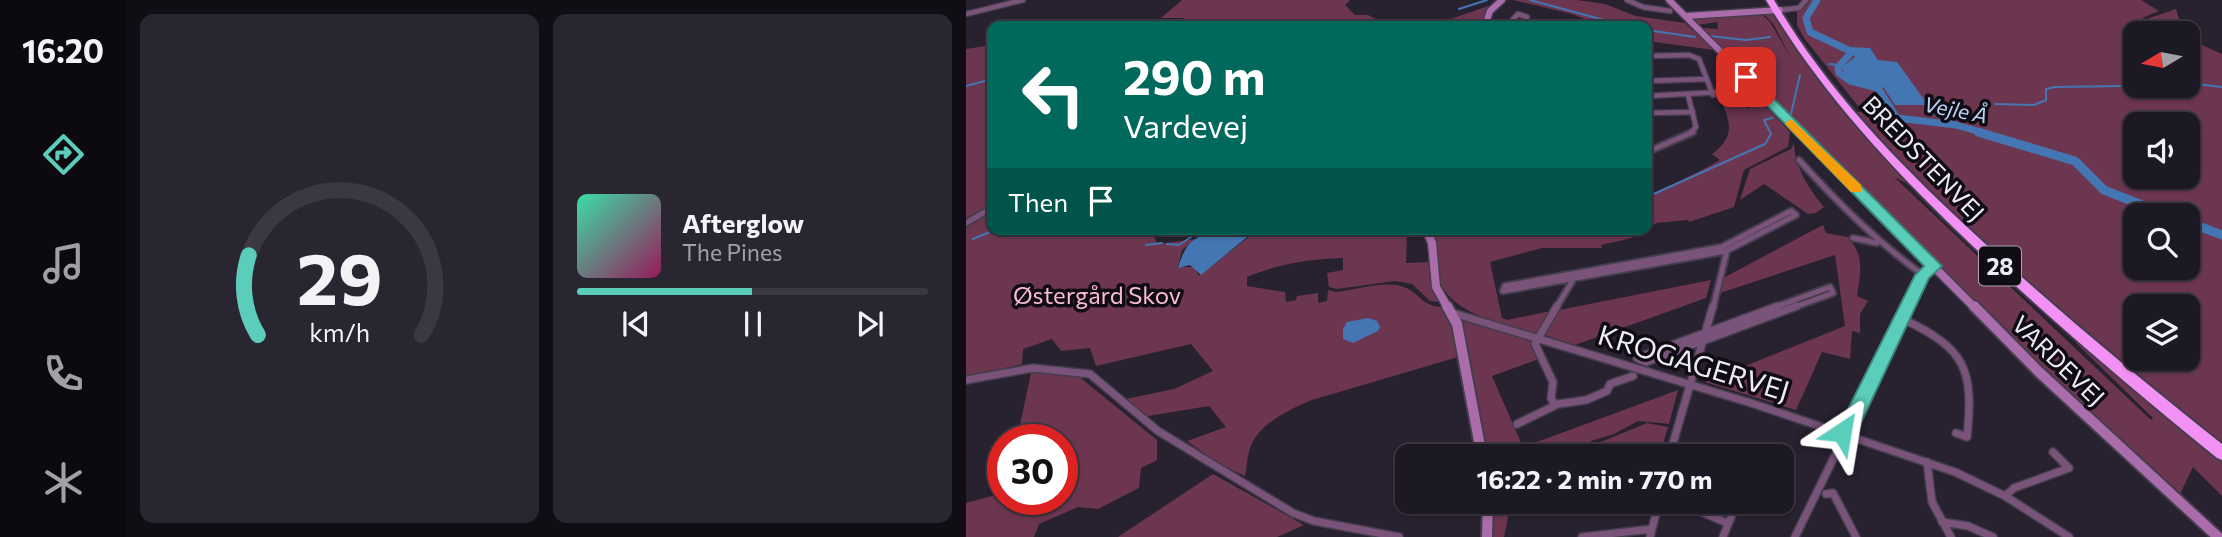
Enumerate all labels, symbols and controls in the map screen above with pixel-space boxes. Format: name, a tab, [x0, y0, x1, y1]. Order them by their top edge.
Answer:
north arrow	[2123, 21, 2200, 98]
map controls	[2123, 21, 2200, 371]
text: 16:20	[22, 30, 104, 70]
text: 290 m	[1123, 45, 1265, 105]
pin	[1716, 47, 1776, 107]
icon: left	[1008, 49, 1099, 140]
icon: arrive	[1727, 58, 1765, 96]
street label: BREDSTENVEJ	[1857, 89, 1991, 227]
water label: Vejle Å	[1922, 91, 1990, 127]
text: Vardevej	[1123, 105, 1248, 145]
button: sound	[2123, 112, 2200, 189]
icon: directions	[39, 130, 88, 179]
icon: arrive	[1082, 182, 1120, 220]
text: Then	[1008, 186, 1068, 217]
button: search	[2123, 203, 2200, 280]
text: Afterglow	[682, 207, 804, 238]
text: 29	[297, 231, 382, 320]
text: The Pines	[682, 238, 783, 266]
icon: music	[39, 239, 88, 288]
road number: 28	[1979, 246, 2021, 286]
park label: Østergård Skov	[1013, 280, 1181, 309]
button: layers	[2123, 294, 2200, 371]
icon: previous	[617, 305, 655, 343]
icon: pause	[734, 305, 772, 343]
icon: next	[851, 305, 889, 343]
street label: VARDEVEJ	[2007, 309, 2111, 411]
text: km/h	[309, 316, 370, 346]
street label: KROGAGERVEJ	[1594, 317, 1794, 407]
icon: phone	[39, 349, 88, 398]
position arrow	[1805, 395, 1879, 469]
speed limit sign: 30	[987, 424, 1078, 515]
icon: climate	[39, 458, 88, 507]
text: 16:22 · 2 min · 770 m	[1477, 463, 1712, 494]

